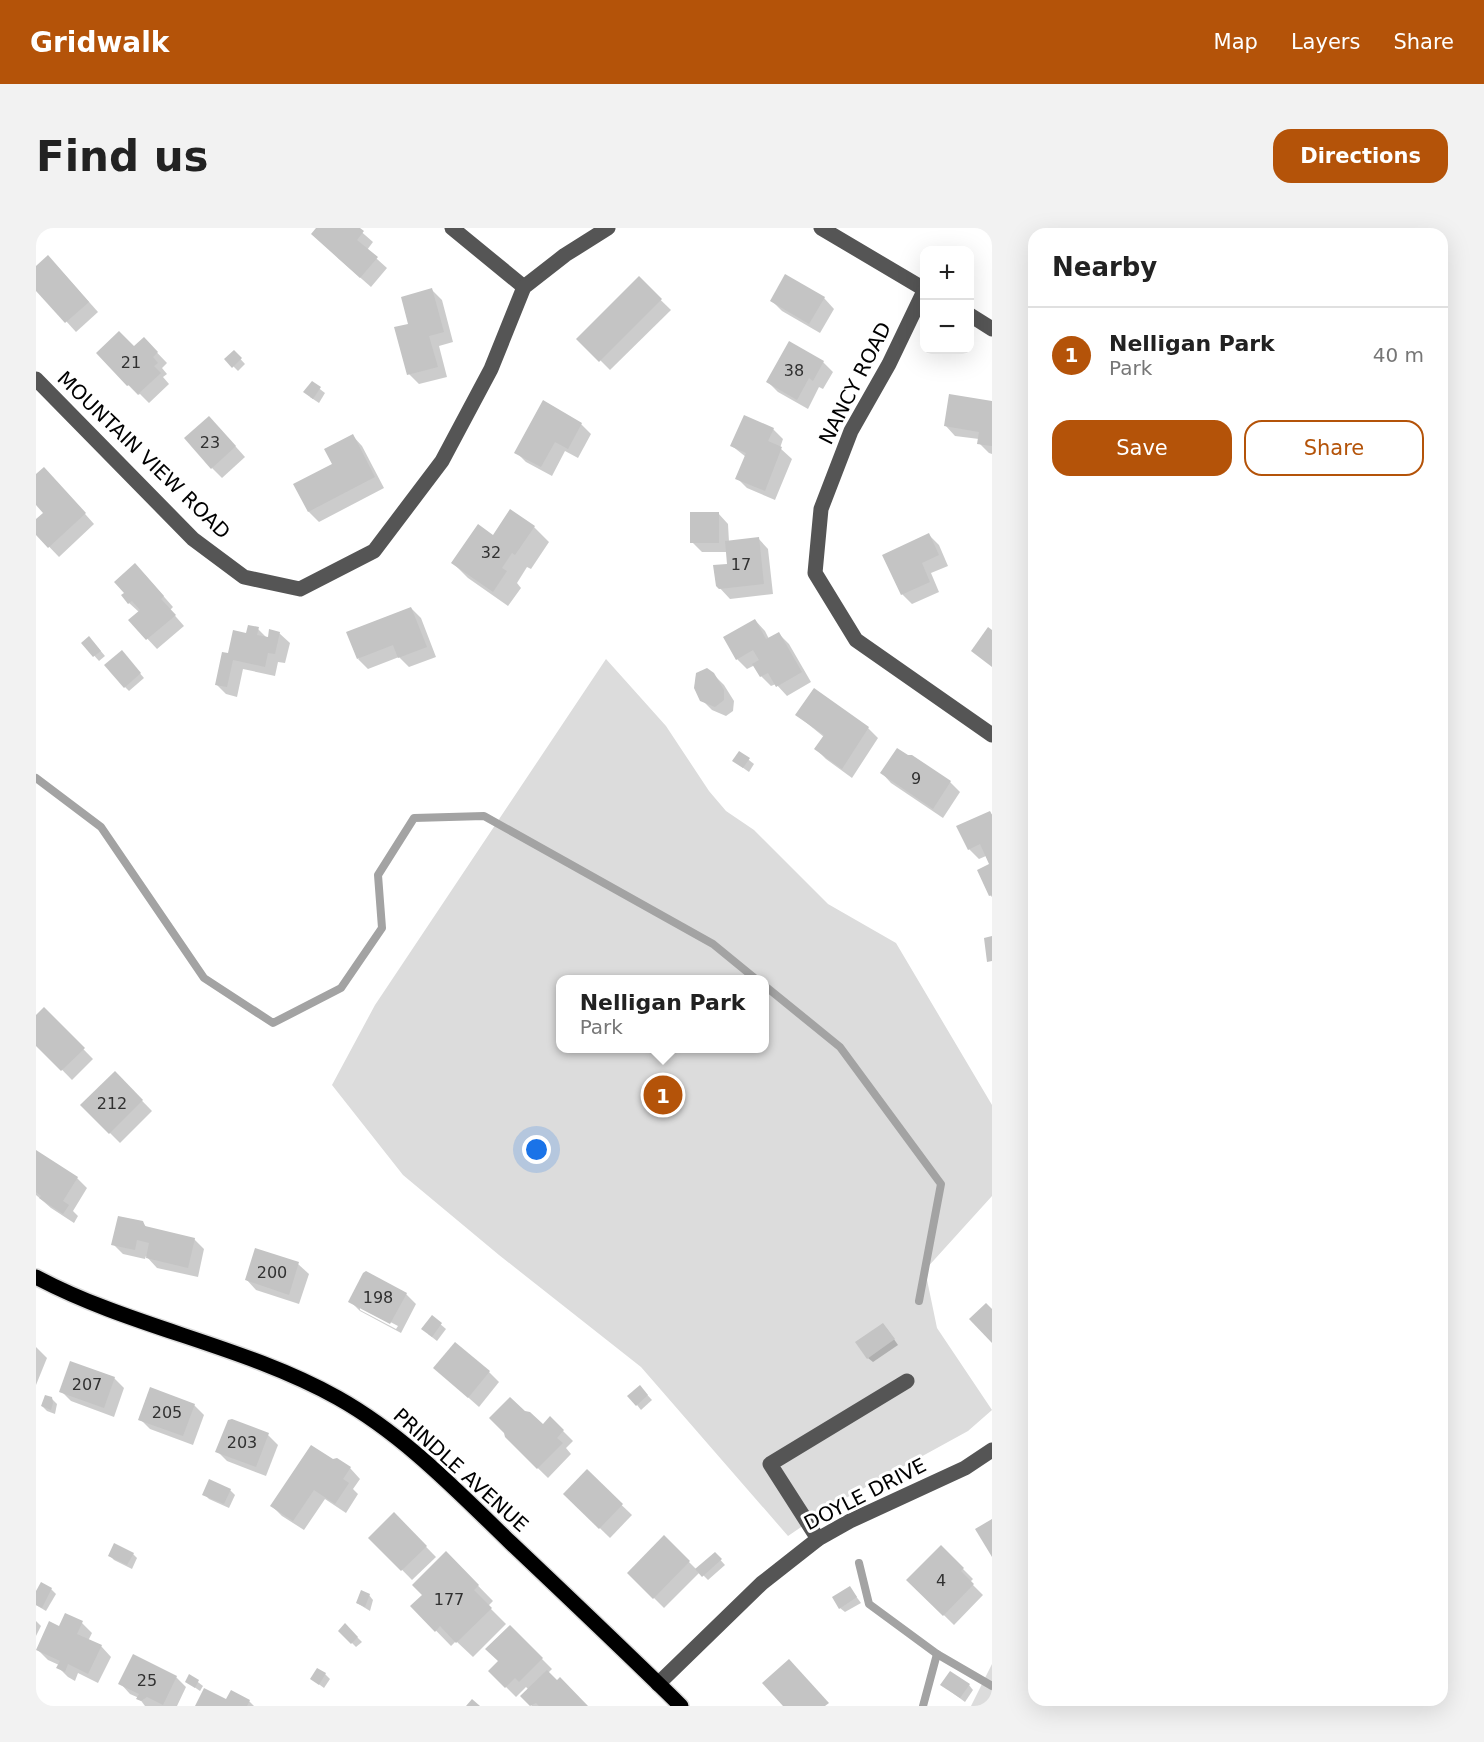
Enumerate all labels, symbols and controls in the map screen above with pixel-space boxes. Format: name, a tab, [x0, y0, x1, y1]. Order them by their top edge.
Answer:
text: Gridwalk	[30, 26, 169, 59]
text: Map	[1214, 30, 1258, 54]
text: Layers	[1291, 30, 1360, 54]
text: Share	[1393, 30, 1454, 54]
button: Directions	[1273, 129, 1448, 183]
text: Find us	[36, 132, 209, 181]
map controls	[920, 246, 974, 354]
button: +	[920, 246, 974, 300]
text: Nearby	[1052, 252, 1157, 282]
button: −	[920, 300, 974, 354]
street label: NANCY ROAD	[814, 318, 896, 448]
text: Nelligan Park	[1109, 331, 1275, 356]
text: 1	[1065, 343, 1078, 367]
text: 40 m	[1373, 343, 1424, 367]
house number: 21	[121, 353, 141, 372]
text: Park	[1109, 356, 1152, 380]
house number: 38	[784, 361, 804, 380]
street label: MOUNTAIN VIEW ROAD	[53, 366, 235, 544]
button: Save	[1052, 420, 1232, 476]
button: Share	[1244, 420, 1424, 476]
house number: 23	[200, 433, 220, 452]
house number: 32	[481, 543, 501, 562]
house number: 17	[731, 555, 751, 574]
house number: 9	[911, 769, 921, 788]
popup	[556, 975, 769, 1053]
text: Nelligan Park	[580, 990, 745, 1015]
text: Park	[580, 1015, 623, 1039]
pin: 1	[644, 1072, 682, 1118]
house number: 212	[97, 1094, 127, 1113]
your location	[522, 1135, 551, 1164]
house number: 200	[257, 1263, 287, 1282]
house number: 198	[363, 1288, 393, 1307]
house number: 207	[72, 1375, 102, 1394]
house number: 205	[152, 1403, 182, 1422]
street label: PRINDLE AVENUE	[389, 1403, 533, 1537]
house number: 203	[227, 1433, 257, 1452]
street label: DOYLE DRIVE	[800, 1453, 930, 1535]
house number: 4	[936, 1571, 946, 1590]
house number: 177	[434, 1590, 464, 1609]
house number: 25	[137, 1671, 157, 1690]

